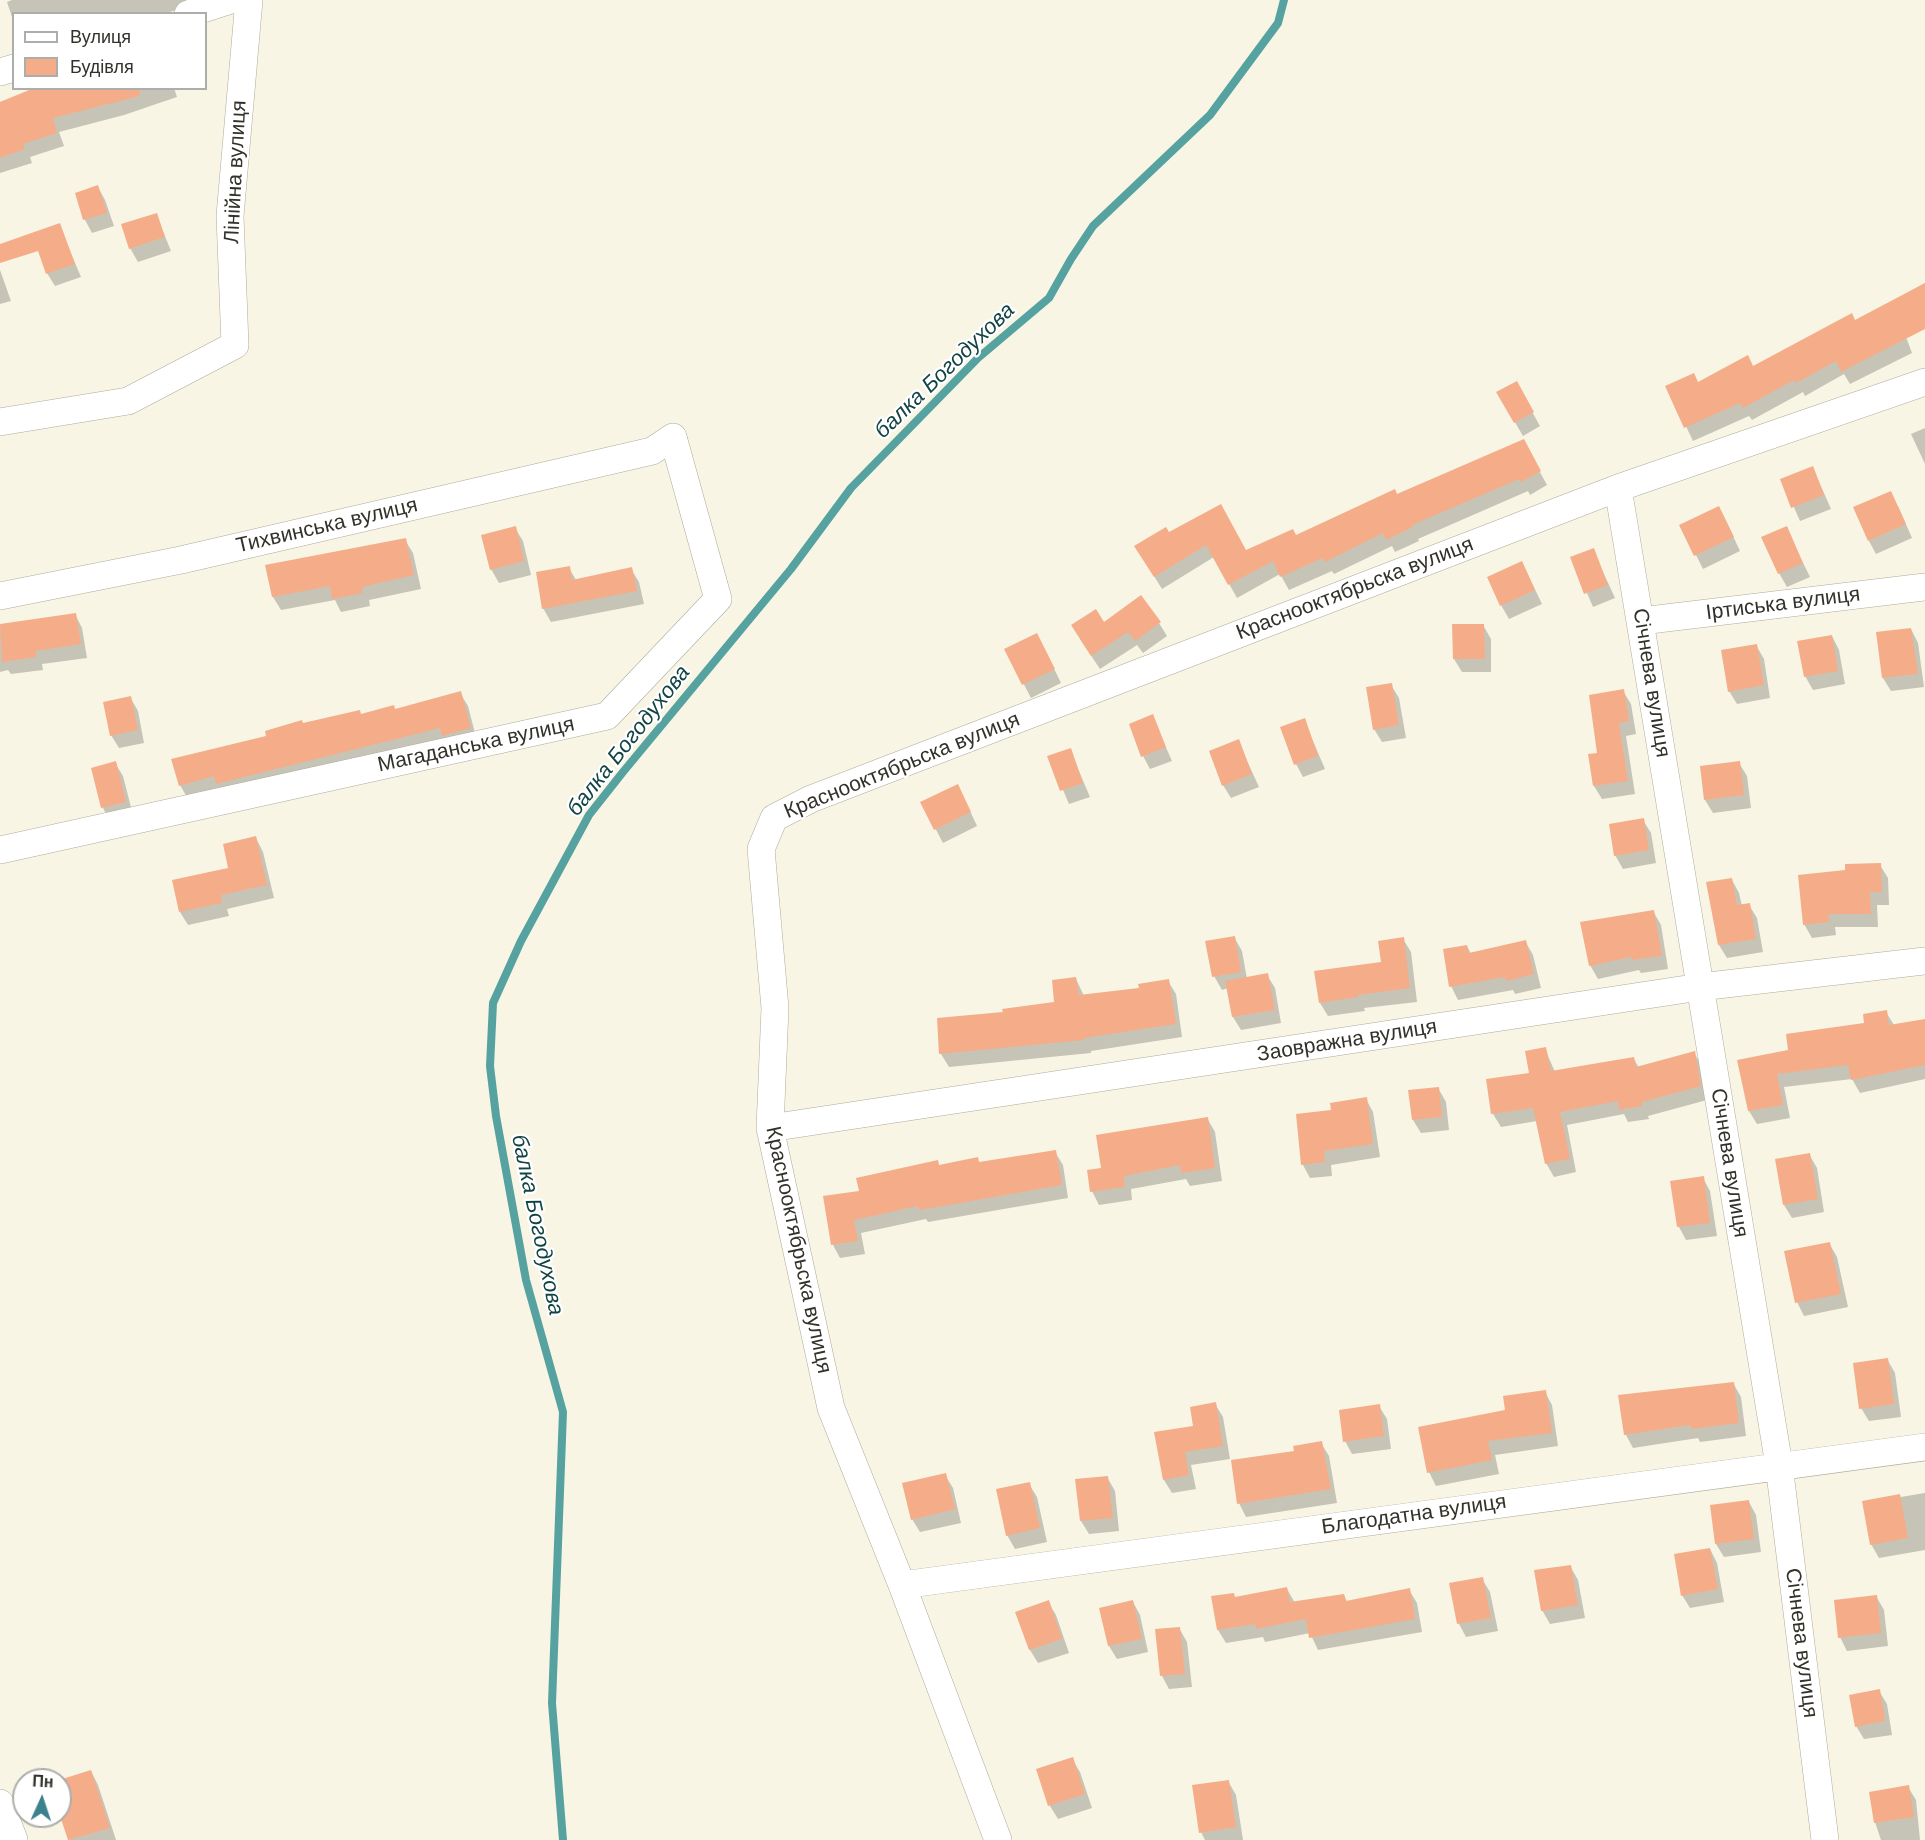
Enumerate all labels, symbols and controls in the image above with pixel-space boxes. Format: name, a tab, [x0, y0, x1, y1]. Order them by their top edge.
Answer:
legend	[12, 12, 207, 90]
text: Вулиця	[70, 27, 131, 47]
text: Будівля	[70, 57, 134, 77]
street label: Лінійна вулиця	[220, 100, 252, 244]
water label: балка Богодухова	[870, 298, 1020, 444]
street label: Тихвинська вулиця	[234, 493, 420, 559]
street label: Краснооктябрьска вулиця	[1233, 532, 1477, 646]
street label: Іртиська вулиця	[1704, 582, 1862, 626]
street label: Січнева вулиця	[1627, 607, 1675, 759]
water label: балка Богодухова	[562, 660, 696, 822]
street label: Краснооктябрьска вулиця	[781, 707, 1023, 825]
street label: Магаданська вулиця	[375, 712, 577, 778]
street label: Заовражна вулиця	[1255, 1014, 1439, 1068]
street label: Січнева вулиця	[1705, 1087, 1753, 1239]
street label: Краснооктябрьска вулиця	[759, 1124, 837, 1376]
water label: балка Богодухова	[505, 1132, 569, 1318]
street label: Благодатна вулиця	[1320, 1490, 1508, 1540]
street label: Січнева вулиця	[1779, 1567, 1823, 1719]
north arrow	[12, 1768, 72, 1828]
text: Пн	[32, 1772, 54, 1791]

